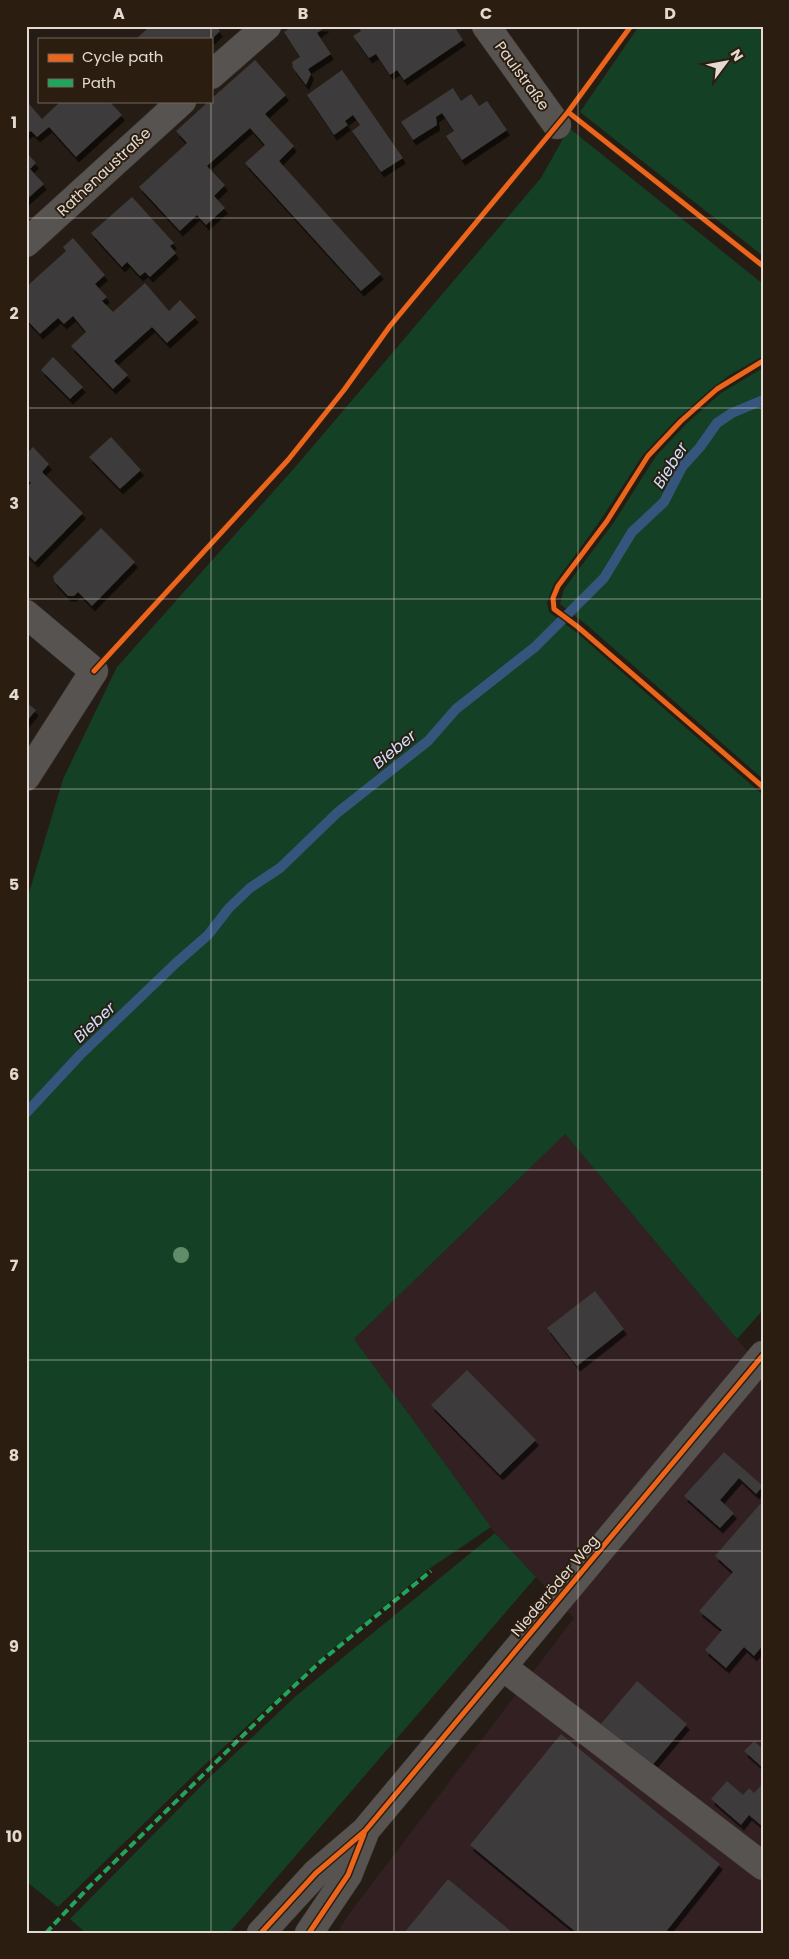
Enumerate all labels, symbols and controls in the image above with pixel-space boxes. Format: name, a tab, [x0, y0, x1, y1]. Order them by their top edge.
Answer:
text: A	[113, 2, 125, 25]
text: B	[298, 2, 308, 25]
text: C	[480, 2, 492, 25]
text: D	[664, 2, 676, 25]
street label: Paulstraße	[490, 37, 555, 115]
legend	[38, 38, 212, 102]
north arrow	[702, 38, 752, 88]
text: N	[726, 45, 748, 65]
text: Cycle path	[82, 46, 163, 67]
text: Path	[82, 72, 116, 93]
text: 1	[11, 111, 17, 134]
street label: Rathenaustraße	[52, 123, 155, 221]
text: 2	[9, 302, 19, 325]
water label: Bieber	[647, 437, 694, 493]
text: 3	[9, 492, 19, 515]
text: 4	[9, 683, 20, 706]
water label: Bieber	[368, 724, 422, 774]
text: 5	[9, 873, 19, 896]
water label: Bieber	[68, 996, 121, 1048]
text: 6	[9, 1063, 19, 1086]
text: 7	[10, 1254, 19, 1277]
text: 8	[9, 1444, 19, 1467]
street label: Niederröder Weg	[506, 1530, 603, 1641]
text: 9	[9, 1635, 19, 1658]
text: 10	[6, 1825, 22, 1848]

